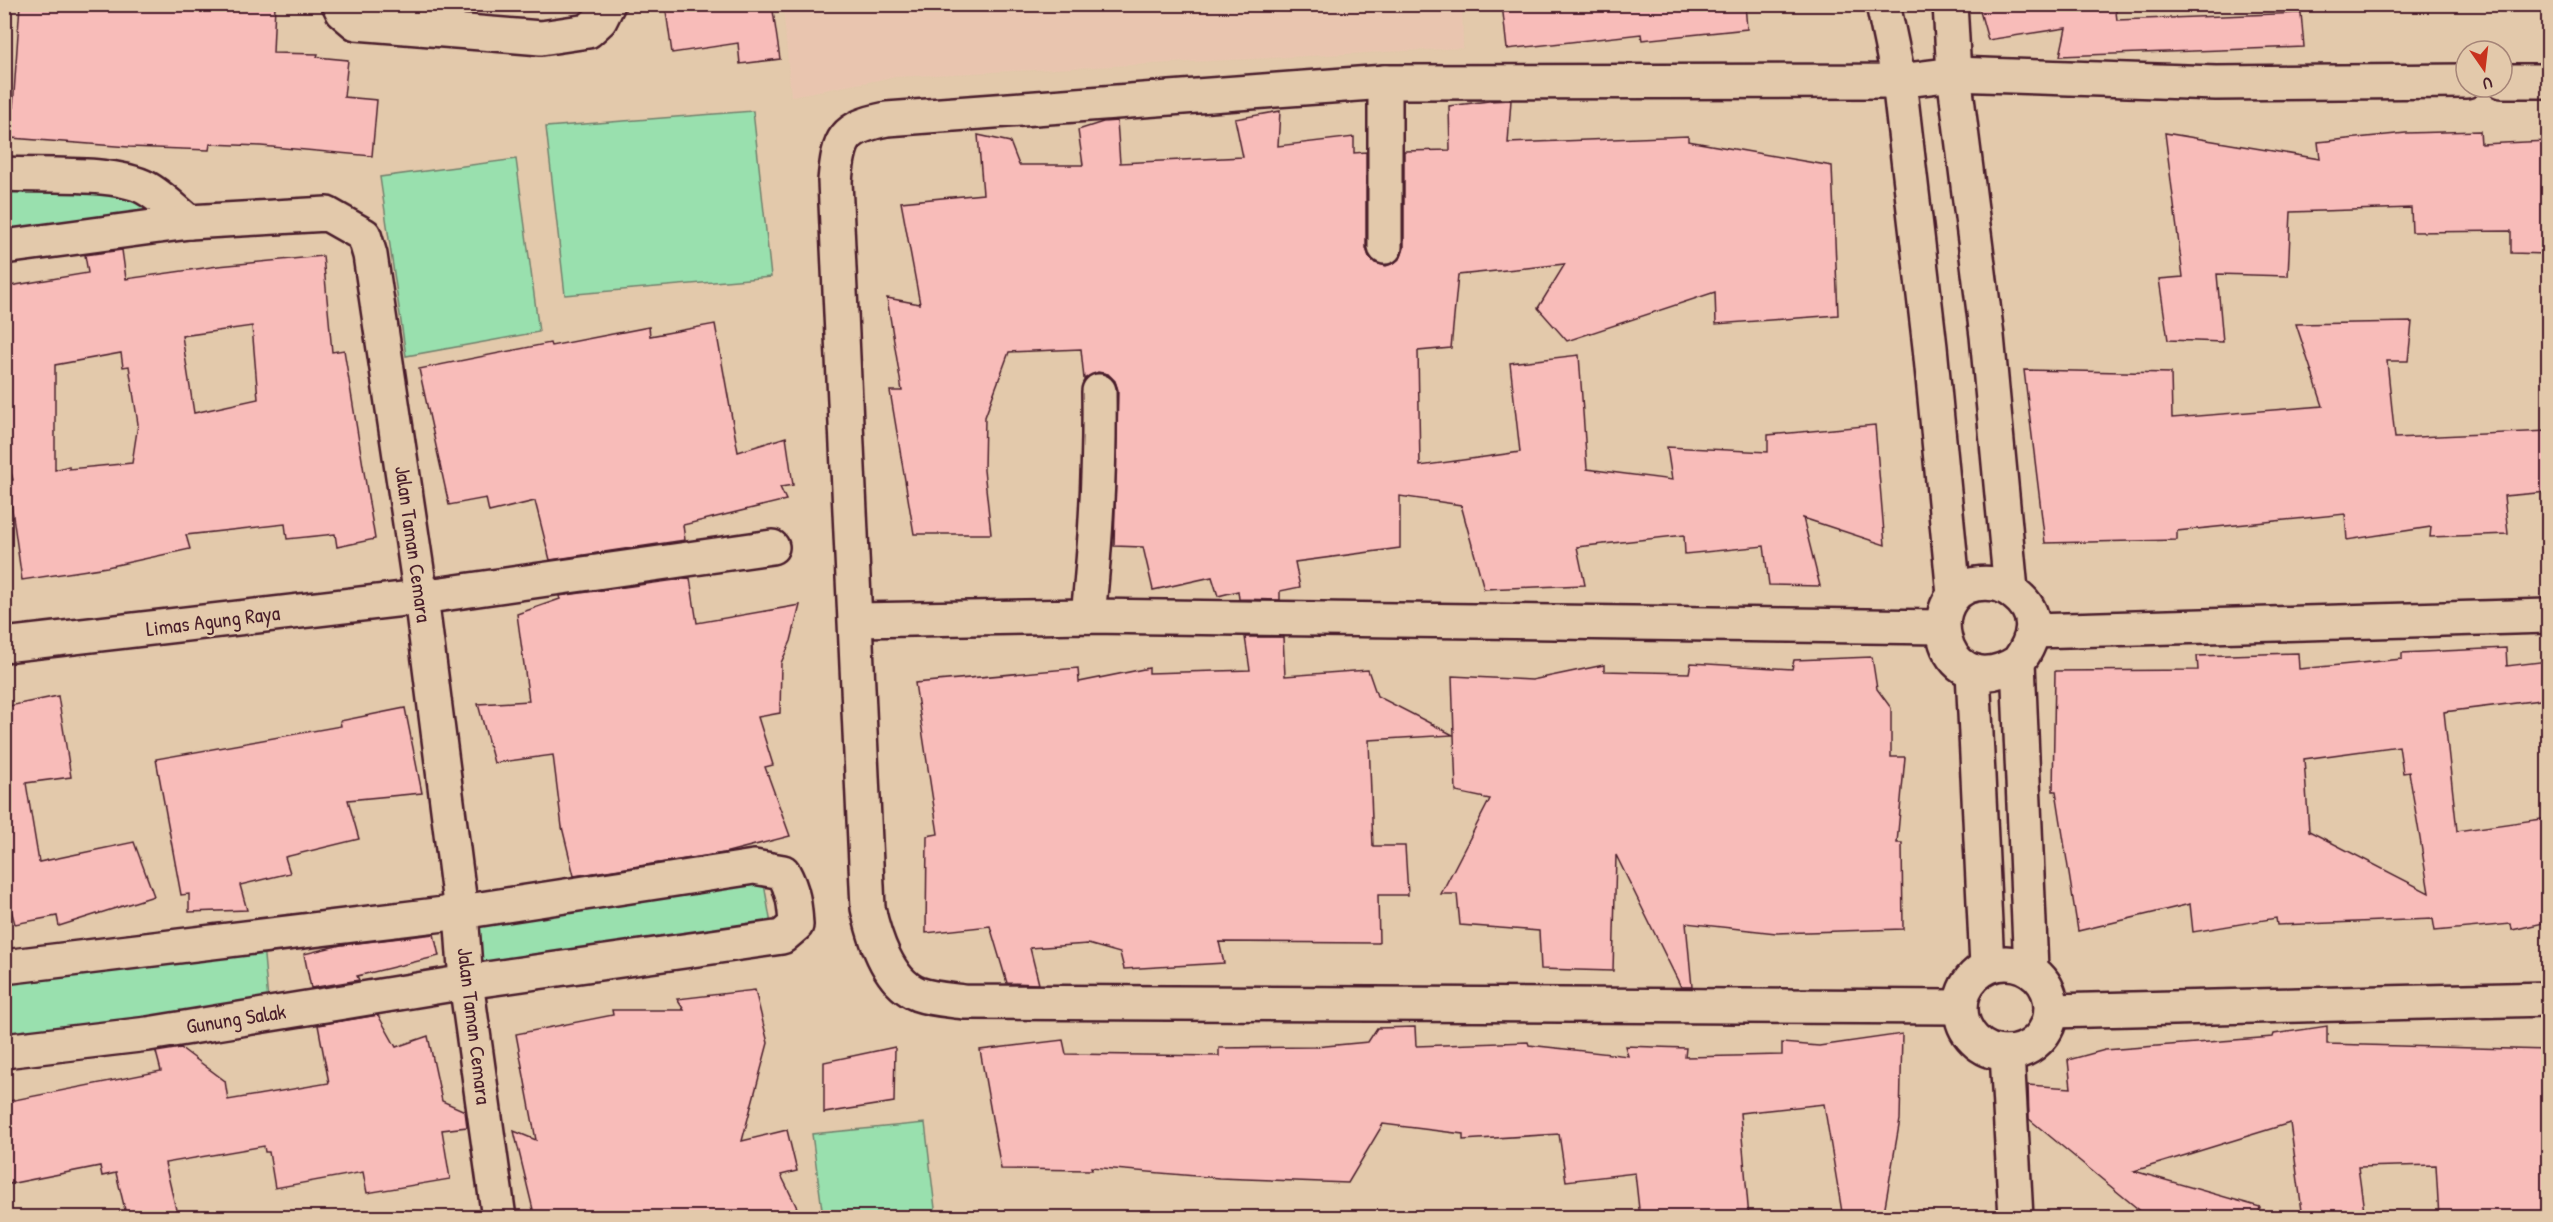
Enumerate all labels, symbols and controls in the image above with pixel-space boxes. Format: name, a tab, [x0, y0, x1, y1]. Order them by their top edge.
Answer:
north arrow	[2454, 39, 2514, 99]
text: U	[2481, 72, 2495, 95]
street label: Jalan Taman Cemara	[388, 464, 439, 624]
street label: Limas Agung Raya	[144, 598, 281, 643]
street label: Jalan Taman Cemara	[450, 946, 498, 1106]
street label: Gunung Salak	[184, 996, 288, 1041]

